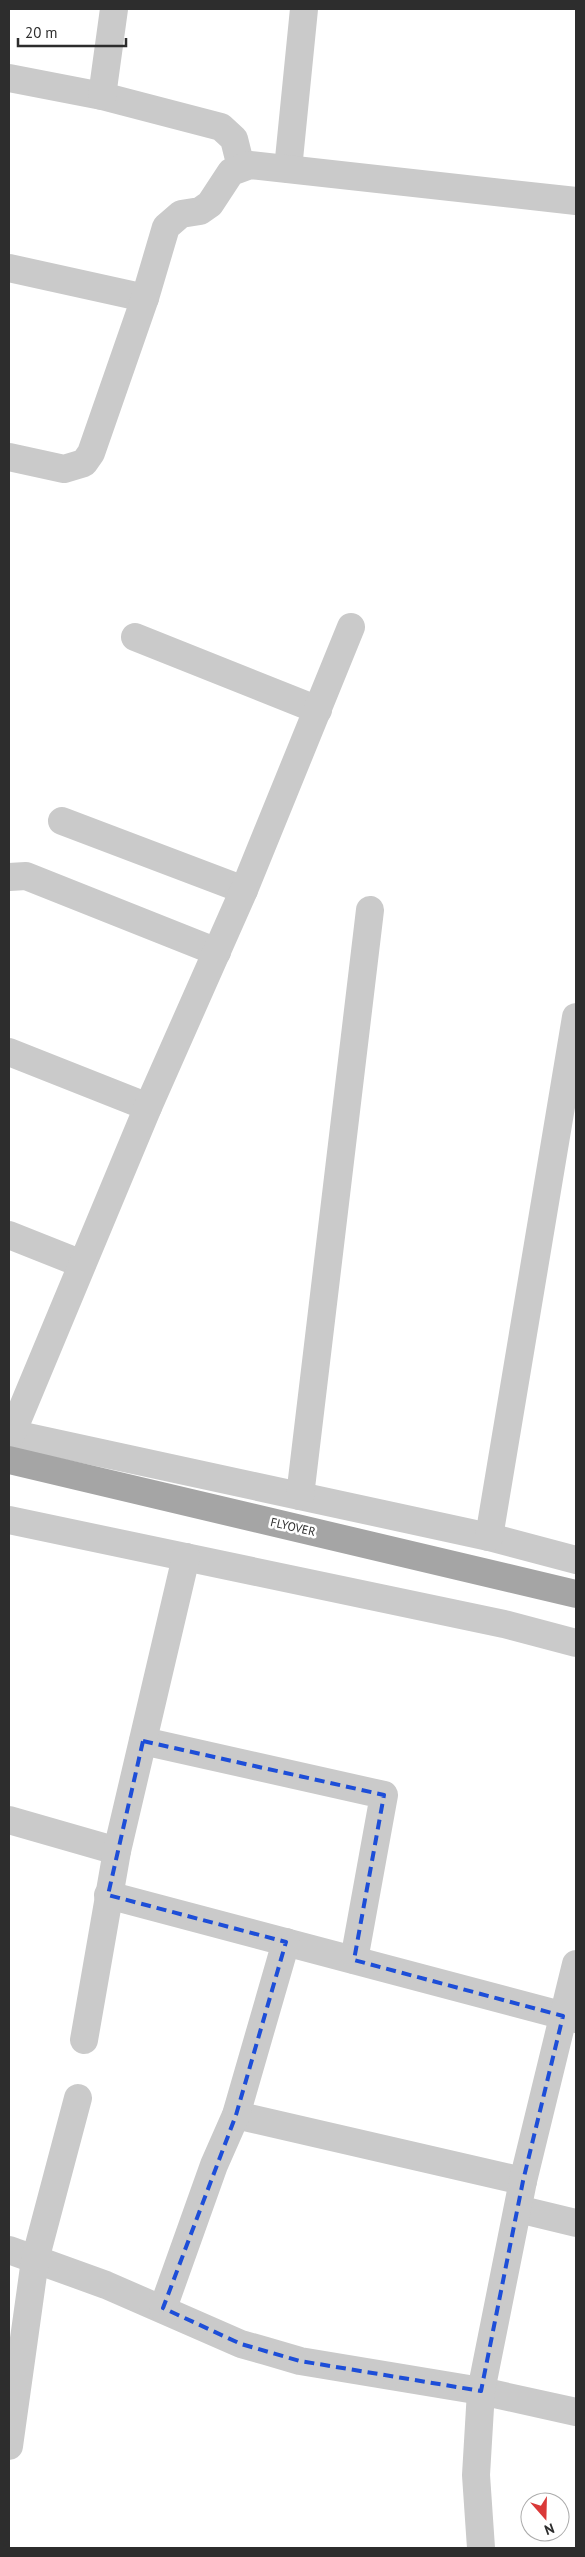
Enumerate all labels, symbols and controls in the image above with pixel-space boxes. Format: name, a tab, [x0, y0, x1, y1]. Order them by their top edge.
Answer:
scale bar	[18, 15, 125, 47]
text: 20 m	[25, 23, 58, 42]
street label: FLYOVER	[269, 1514, 317, 1539]
north arrow	[520, 2492, 570, 2542]
text: N	[542, 2519, 557, 2539]

